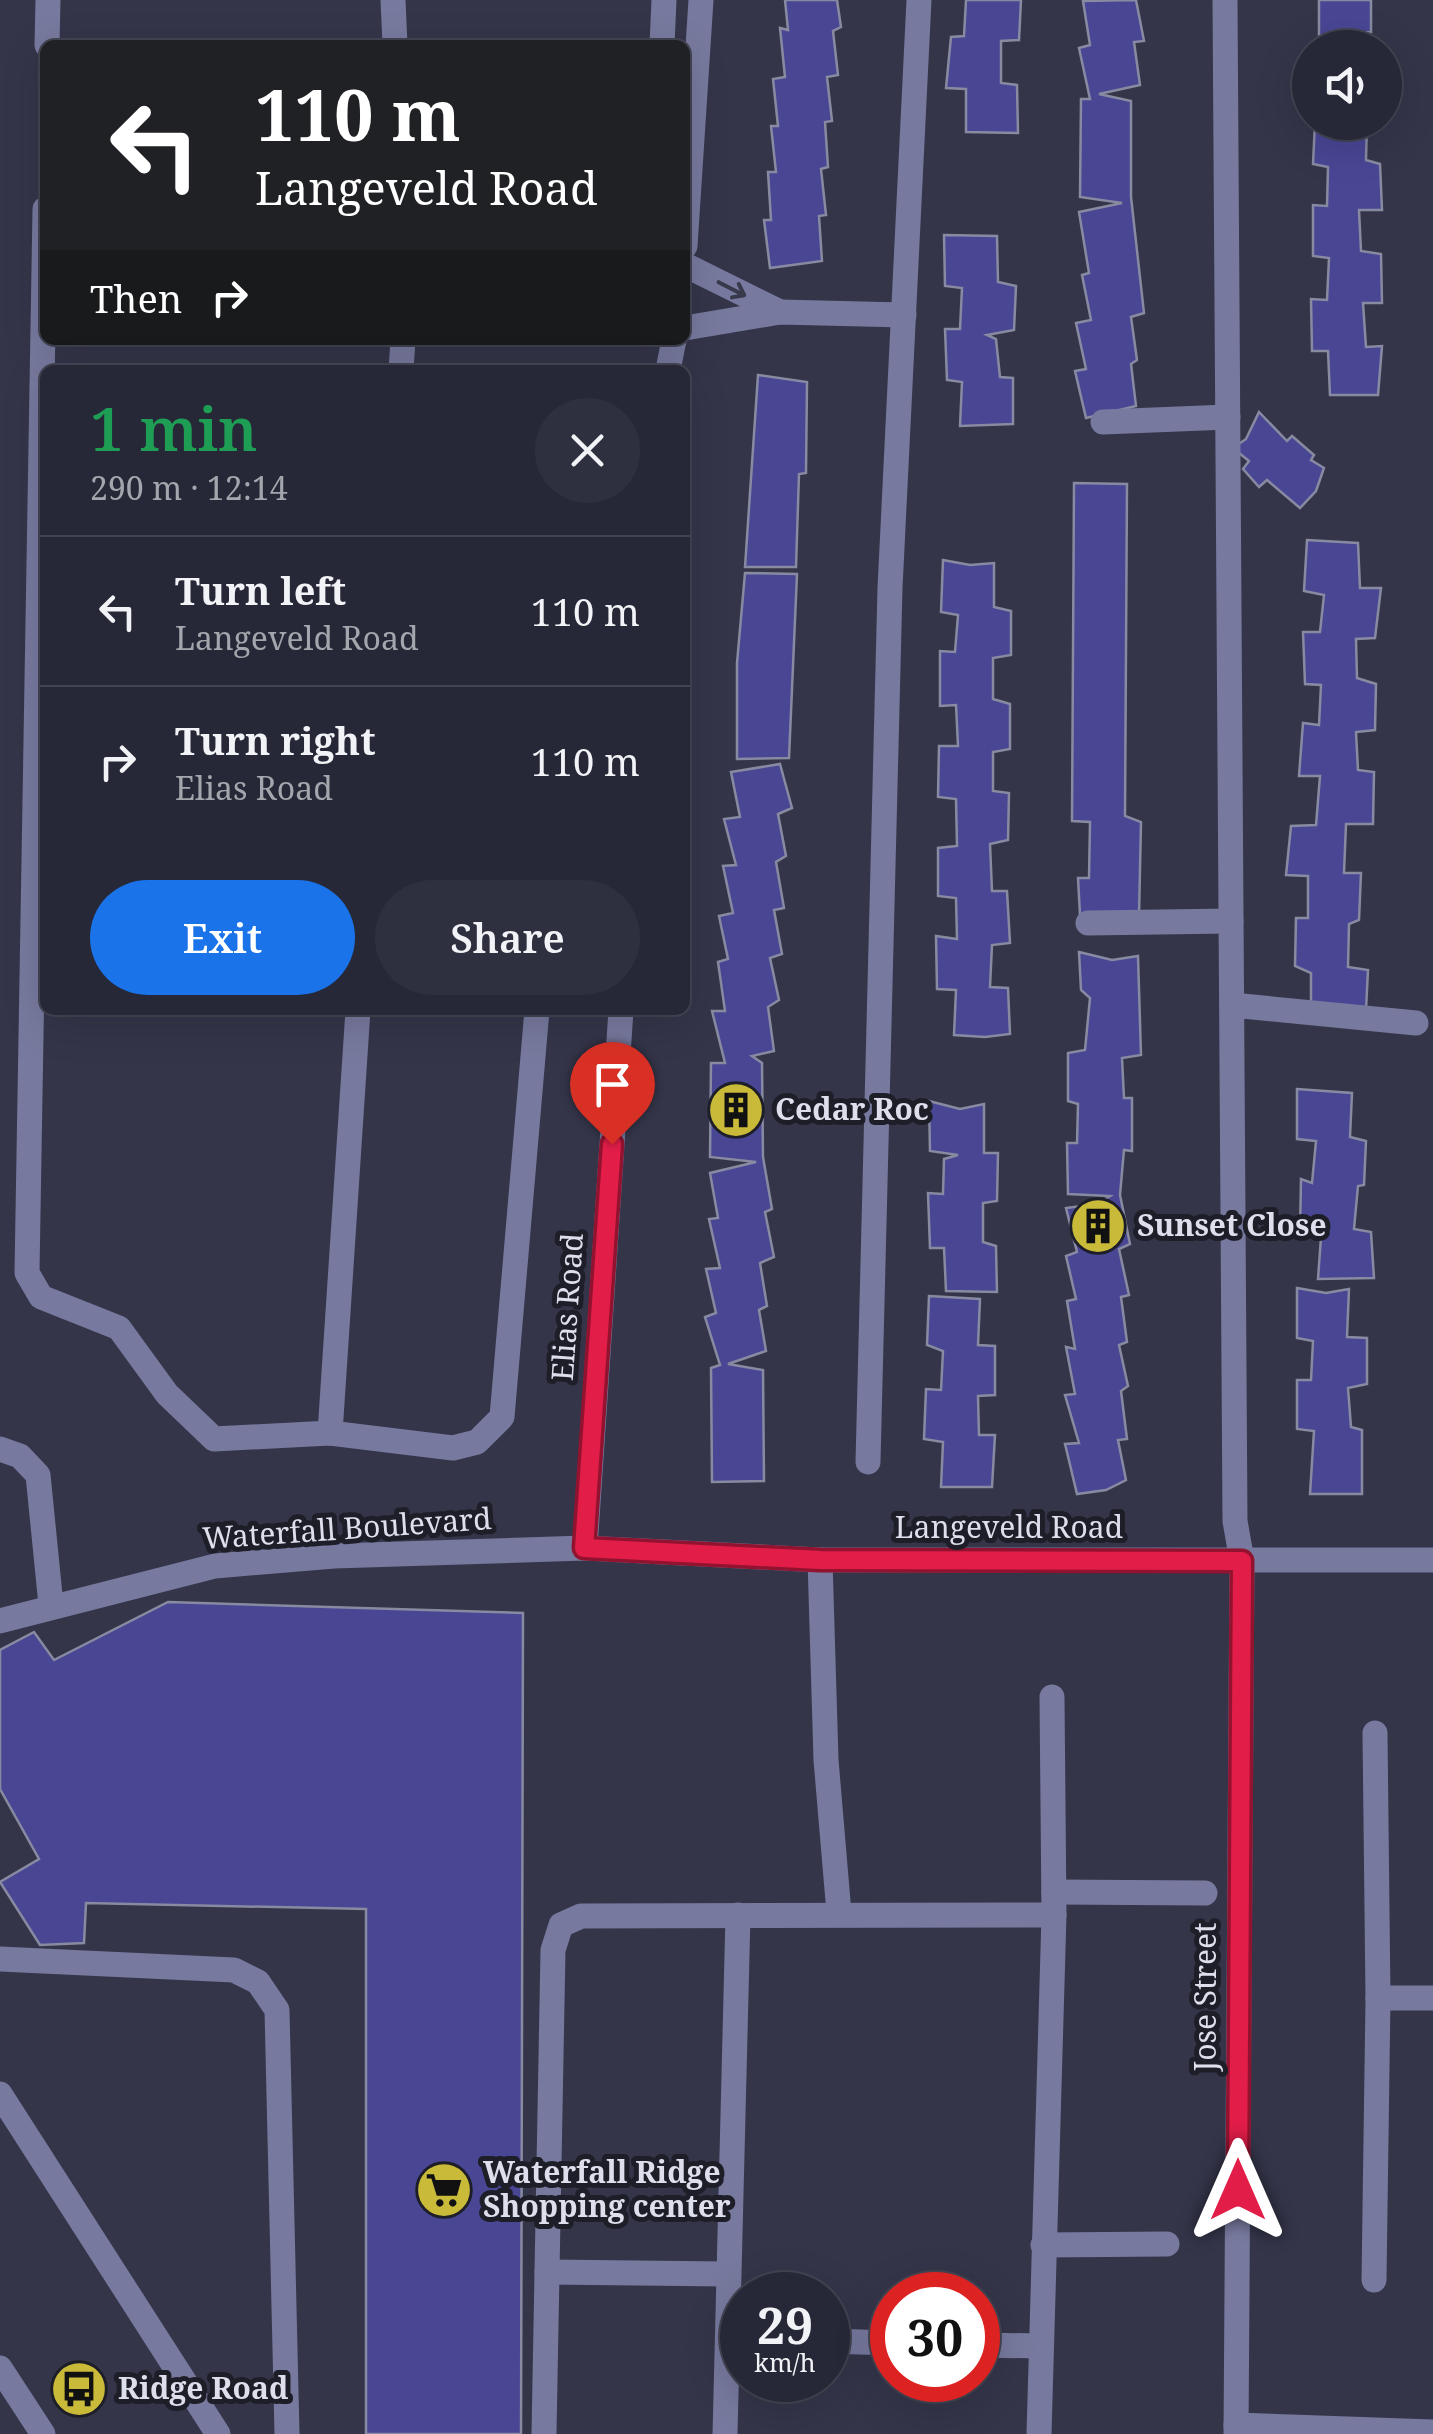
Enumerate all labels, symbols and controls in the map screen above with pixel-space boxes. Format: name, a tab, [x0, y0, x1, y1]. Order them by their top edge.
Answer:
map controls	[1292, 30, 1402, 140]
button: sound	[1292, 30, 1402, 140]
text: 110 m	[255, 66, 461, 162]
icon: left	[90, 80, 220, 210]
text: Langeveld Road	[255, 157, 598, 218]
icon: right	[202, 270, 257, 325]
text: Then	[90, 272, 182, 324]
one-way arrow	[717, 280, 747, 299]
text: 1 min	[90, 387, 258, 469]
button: close	[535, 398, 640, 503]
text: 290 m · 12:14	[90, 466, 288, 509]
text: Turn left	[175, 564, 346, 616]
icon: left	[90, 584, 145, 639]
text: 110 m	[530, 585, 640, 637]
text: Langeveld Road	[175, 616, 419, 659]
text: Turn right	[175, 714, 376, 766]
icon: right	[90, 734, 145, 789]
text: 110 m	[530, 735, 640, 787]
text: Elias Road	[175, 766, 333, 809]
button: Exit	[90, 880, 355, 995]
button: Share	[375, 880, 640, 995]
pin	[570, 1042, 655, 1145]
icon: arrive	[585, 1057, 640, 1112]
building icon: Cedar Roc	[706, 1080, 766, 1140]
place label: Cedar Roc	[775, 1088, 929, 1129]
building icon: Sunset Close	[1068, 1196, 1128, 1256]
place label: Sunset Close	[1137, 1204, 1327, 1245]
street label: Elias Road	[541, 1232, 592, 1382]
street label: Waterfall Boulevard	[201, 1497, 493, 1558]
street label: Langeveld Road	[895, 1506, 1123, 1547]
street label: Jose Street	[1184, 1922, 1225, 2073]
position arrow	[1186, 2138, 1290, 2242]
place label: Waterfall Ridge Shopping center	[483, 2151, 731, 2226]
supermarket icon: Waterfall Ridge Shopping center	[414, 2160, 474, 2220]
speed limit sign: 30	[870, 2272, 1000, 2402]
text: 29	[757, 2291, 813, 2359]
text: km/h	[754, 2345, 816, 2379]
bus stop icon: Ridge Road	[49, 2359, 109, 2419]
place label: Ridge Road	[118, 2367, 288, 2408]

